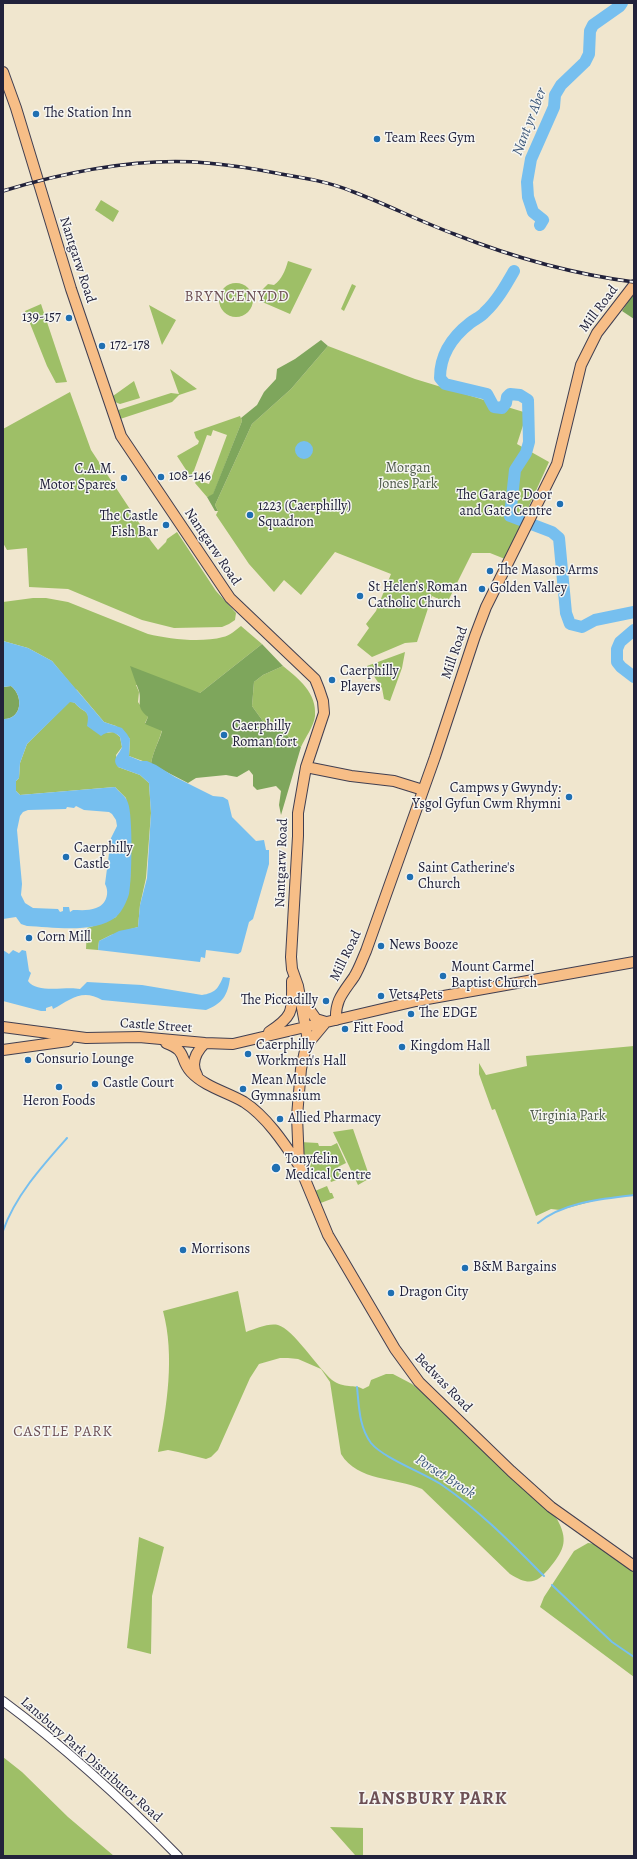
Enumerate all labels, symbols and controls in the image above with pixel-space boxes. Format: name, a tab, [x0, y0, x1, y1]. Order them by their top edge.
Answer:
water label: Nant yr Aber	[509, 86, 551, 158]
place label: The Station Inn	[44, 106, 132, 122]
marker: The Station Inn	[31, 109, 41, 119]
place label: Team Rees Gym	[385, 131, 475, 147]
marker: Team Rees Gym	[372, 134, 382, 144]
street label: Nantgarw Road	[55, 215, 99, 305]
street label: Mill Road	[576, 282, 622, 336]
district label: BRYNCENYDD	[184, 288, 290, 306]
place label: 139-157	[22, 310, 61, 326]
marker: 139-157	[64, 313, 74, 323]
place label: 172-178	[110, 338, 150, 354]
marker: 172-178	[97, 341, 107, 351]
park label: Morgan Jones Park	[378, 461, 438, 494]
place label: C.A.M. Motor Spares	[39, 462, 116, 494]
place label: 108-146	[169, 469, 211, 485]
marker: 108-146	[156, 472, 166, 482]
marker: C.A.M. Motor Spares	[119, 473, 129, 483]
place label: The Garage Door and Gate Centre	[456, 488, 552, 520]
place label: 1223 (Caerphilly) Squadron	[258, 499, 351, 532]
marker: The Garage Door and Gate Centre	[555, 499, 565, 509]
street label: Nantgarw Road	[180, 505, 244, 589]
place label: The Castle Fish Bar	[100, 509, 158, 542]
marker: 1223 (Caerphilly) Squadron	[245, 510, 255, 520]
marker: The Castle Fish Bar	[161, 520, 171, 530]
place label: The Masons Arms	[498, 563, 598, 579]
marker: The Masons Arms	[485, 566, 495, 576]
place label: St Helen’s Roman Catholic Church	[368, 580, 467, 612]
place label: Golden Valley	[490, 581, 567, 597]
marker: Golden Valley	[477, 584, 487, 594]
marker: St Helen’s Roman Catholic Church	[355, 591, 365, 601]
street label: Mill Road	[438, 625, 472, 681]
place label: Caerphilly Players	[340, 664, 399, 696]
marker: Caerphilly Players	[327, 675, 337, 685]
place label: Caerphilly Roman fort	[232, 719, 297, 752]
marker: Caerphilly Roman fort	[219, 730, 229, 740]
place label: Campws y Gwyndy: Ysgol Gyfun Cwm Rhymni	[412, 781, 561, 814]
marker: Campws y Gwyndy: Ysgol Gyfun Cwm Rhymni	[564, 792, 574, 802]
street label: Nantgarw Road	[272, 818, 292, 908]
place label: Caerphilly Castle	[74, 841, 133, 874]
marker: Caerphilly Castle	[61, 852, 71, 862]
place label: Saint Catherine's Church	[418, 861, 515, 894]
marker: Saint Catherine's Church	[405, 872, 415, 882]
street label: Mill Road	[327, 928, 365, 984]
place label: Corn Mill	[37, 930, 91, 946]
marker: Corn Mill	[24, 933, 34, 943]
place label: News Booze	[389, 938, 458, 954]
marker: News Booze	[376, 941, 386, 951]
place label: Mount Carmel Baptist Church	[451, 960, 537, 992]
marker: Mount Carmel Baptist Church	[438, 971, 448, 981]
place label: Vets4Pets	[389, 988, 443, 1004]
marker: Vets4Pets	[376, 991, 386, 1001]
place label: The Piccadilly	[241, 993, 318, 1009]
marker: The Piccadilly	[321, 996, 331, 1006]
place label: The EDGE	[419, 1006, 478, 1022]
marker: The EDGE	[406, 1009, 416, 1019]
street label: Castle Street	[119, 1015, 193, 1037]
place label: Fitt Food	[353, 1021, 404, 1037]
marker: Fitt Food	[340, 1024, 350, 1034]
place label: Caerphilly Workmen's Hall	[256, 1038, 346, 1070]
place label: Kingdom Hall	[410, 1039, 490, 1055]
marker: Kingdom Hall	[397, 1042, 407, 1052]
marker: Caerphilly Workmen's Hall	[243, 1049, 253, 1059]
place label: Consurio Lounge	[36, 1052, 134, 1068]
marker: Consurio Lounge	[23, 1055, 33, 1065]
place label: Mean Muscle Gymnasium	[251, 1073, 326, 1106]
place label: Castle Court	[103, 1076, 174, 1092]
marker: Castle Court	[90, 1079, 100, 1089]
marker: Heron Foods	[54, 1082, 64, 1092]
marker: Mean Muscle Gymnasium	[238, 1084, 248, 1094]
place label: Heron Foods	[23, 1094, 95, 1110]
park label: Virginia Park	[530, 1109, 606, 1125]
place label: Allied Pharmacy	[288, 1111, 381, 1127]
marker: Allied Pharmacy	[275, 1114, 285, 1124]
place label: Tonyfelin Medical Centre	[285, 1152, 371, 1184]
marker: Tonyfelin Medical Centre	[270, 1162, 282, 1174]
place label: Morrisons	[191, 1242, 250, 1258]
marker: Morrisons	[178, 1245, 188, 1255]
place label: B&M Bargains	[473, 1260, 557, 1276]
marker: B&M Bargains	[460, 1263, 470, 1273]
place label: Dragon City	[399, 1285, 468, 1301]
marker: Dragon City	[386, 1288, 396, 1298]
street label: Bedwas Road	[411, 1350, 475, 1416]
district label: CASTLE PARK	[13, 1423, 113, 1441]
water label: Porset Brook	[412, 1451, 478, 1503]
street label: Lansbury Park Distributor Road	[17, 1694, 165, 1826]
district label: LANSBURY PARK	[358, 1789, 508, 1811]

